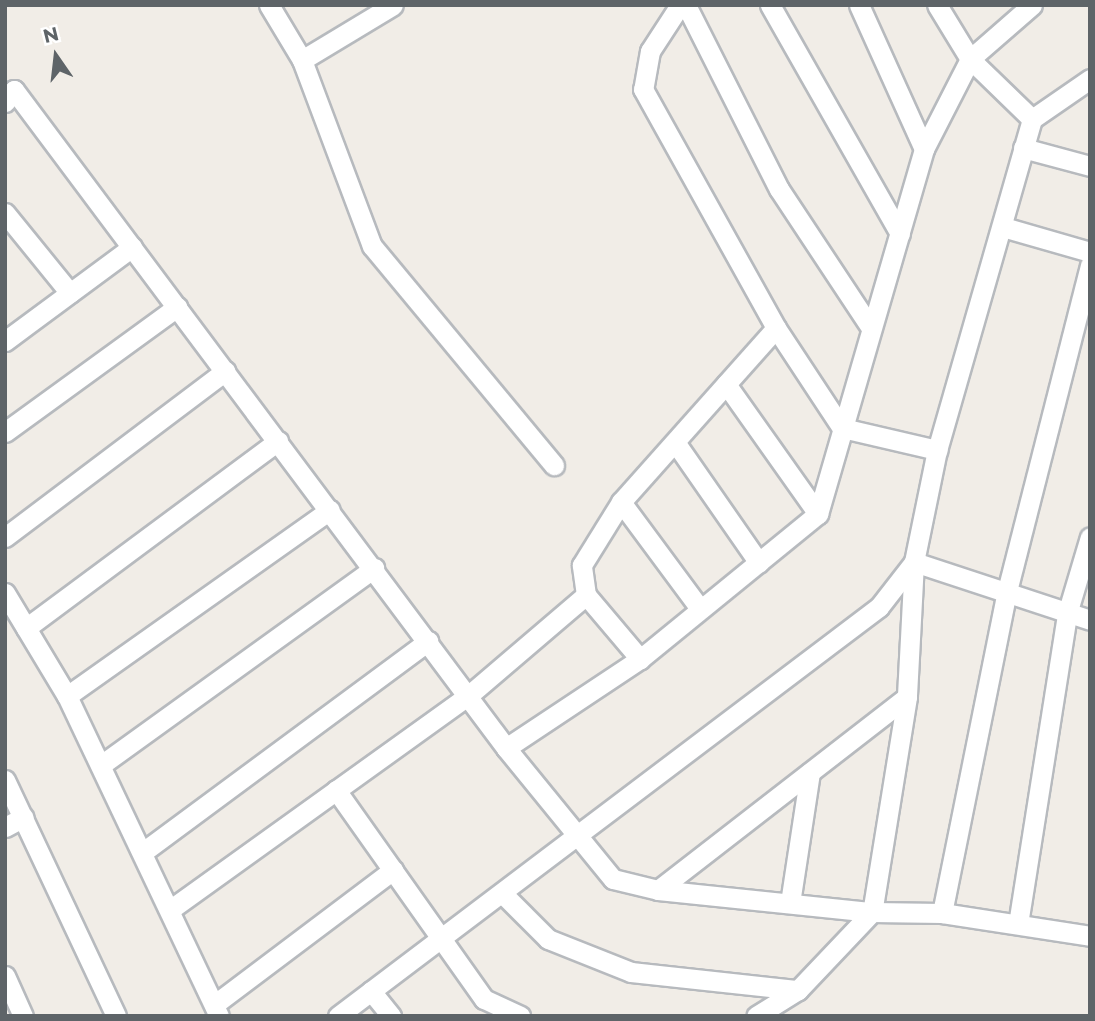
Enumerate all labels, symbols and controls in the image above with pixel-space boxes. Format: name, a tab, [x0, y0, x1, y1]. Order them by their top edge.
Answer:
north arrow	[21, 21, 91, 91]
text: N	[41, 22, 61, 48]

